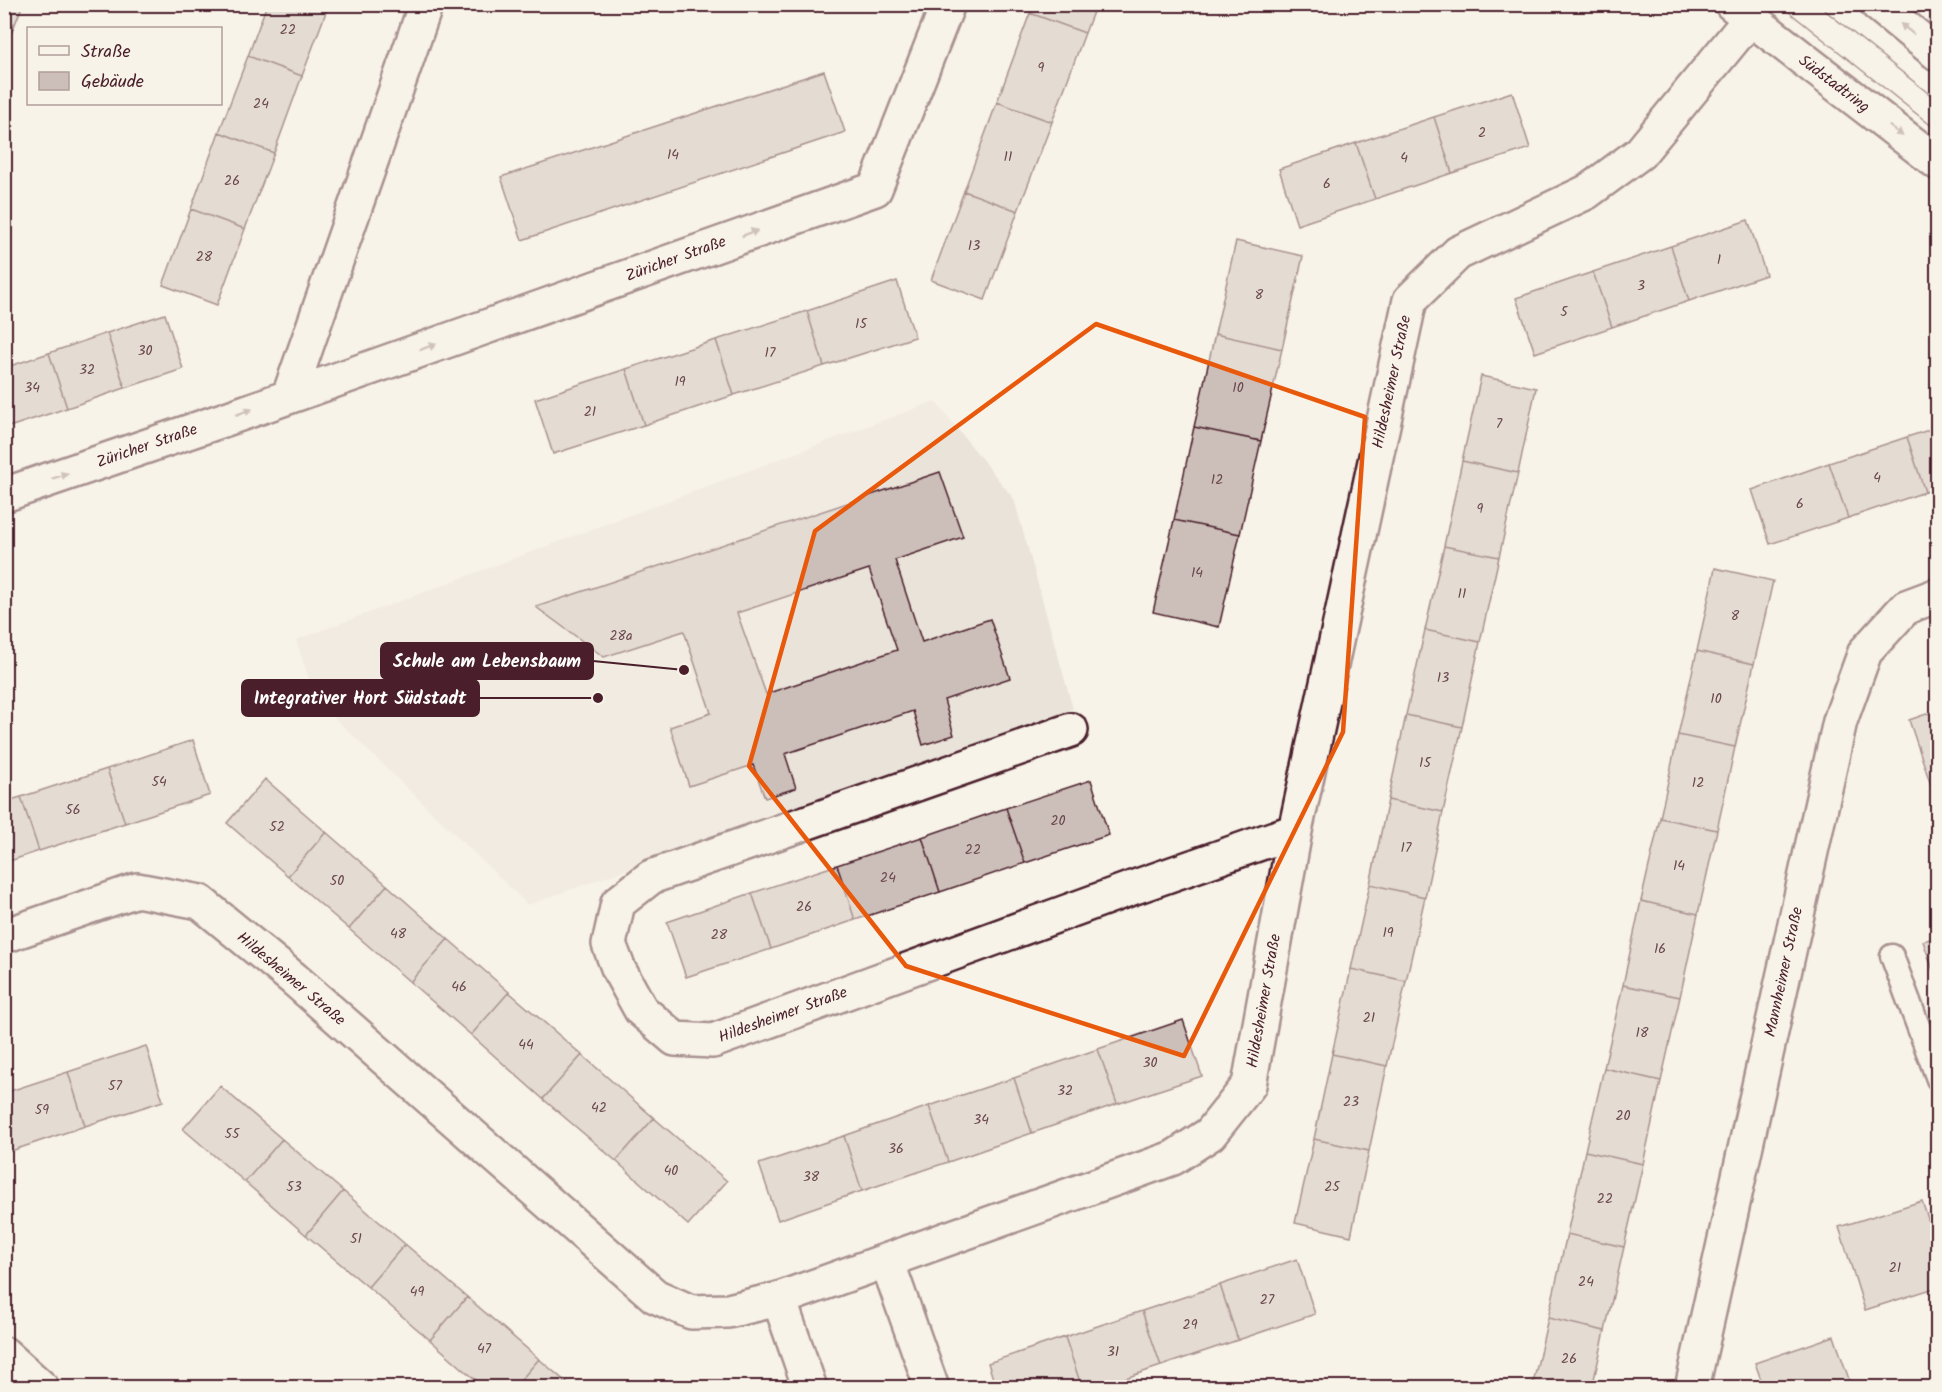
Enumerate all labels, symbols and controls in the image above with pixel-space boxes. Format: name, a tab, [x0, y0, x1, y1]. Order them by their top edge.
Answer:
house number: 22	[280, 19, 296, 41]
one-way arrow	[1899, 23, 1915, 36]
legend	[27, 27, 222, 105]
text: Straße	[81, 38, 131, 67]
street label: Südstadtring	[1793, 49, 1875, 119]
house number: 9	[1038, 57, 1045, 79]
text: Gebäude	[81, 68, 144, 97]
house number: 24	[253, 93, 269, 115]
house number: 2	[1478, 122, 1486, 144]
one-way arrow	[1888, 125, 1904, 138]
house number: 14	[667, 144, 679, 166]
house number: 11	[1004, 146, 1012, 168]
house number: 4	[1400, 147, 1408, 169]
house number: 26	[224, 170, 240, 192]
house number: 6	[1323, 173, 1331, 195]
one-way arrow	[741, 227, 759, 237]
street label: Züricher Straße	[622, 229, 730, 289]
house number: 13	[968, 235, 980, 257]
house number: 28	[196, 246, 213, 268]
house number: 1	[1717, 249, 1721, 271]
house number: 3	[1637, 275, 1645, 297]
house number: 8	[1255, 284, 1264, 306]
house number: 5	[1560, 301, 1569, 323]
house number: 15	[855, 313, 868, 335]
street label: Hildesheimer Straße	[1366, 313, 1418, 451]
house number: 30	[138, 340, 153, 362]
one-way arrow	[419, 342, 437, 352]
house number: 17	[765, 342, 776, 364]
house number: 32	[79, 359, 95, 381]
house number: 19	[674, 371, 686, 393]
house number: 34	[24, 377, 40, 399]
house number: 10	[1232, 377, 1244, 399]
house number: 21	[584, 401, 596, 423]
one-way arrow	[235, 407, 253, 417]
house number: 7	[1496, 413, 1503, 435]
street label: Züricher Straße	[93, 417, 201, 475]
house number: 4	[1873, 467, 1881, 489]
house number: 12	[1211, 469, 1223, 491]
one-way arrow	[51, 471, 69, 480]
house number: 6	[1796, 493, 1804, 515]
house number: 9	[1477, 498, 1484, 520]
house number: 14	[1191, 562, 1203, 584]
house number: 11	[1458, 583, 1466, 605]
house number: 8	[1731, 605, 1740, 627]
house number: 28a	[609, 625, 633, 647]
callout: Schule am Lebensbaum	[381, 643, 593, 679]
text: Schule am Lebensbaum	[393, 648, 581, 677]
house number: 13	[1437, 667, 1449, 689]
callout: Integrativer Hort Südstadt	[242, 680, 479, 716]
text: Integrativer Hort Südstadt	[254, 685, 467, 714]
house number: 10	[1710, 688, 1722, 710]
house number: 15	[1419, 752, 1432, 774]
house number: 54	[151, 771, 167, 793]
house number: 12	[1692, 772, 1704, 794]
house number: 56	[65, 799, 81, 821]
house number: 20	[1050, 810, 1066, 832]
house number: 52	[269, 816, 285, 838]
house number: 17	[1401, 837, 1412, 859]
house number: 22	[965, 839, 981, 861]
house number: 14	[1673, 855, 1685, 877]
house number: 24	[880, 867, 896, 889]
house number: 50	[330, 870, 344, 892]
house number: 26	[796, 896, 812, 918]
street label: Mannheimer Straße	[1758, 905, 1810, 1039]
house number: 19	[1382, 922, 1394, 944]
house number: 48	[390, 923, 407, 945]
house number: 28	[711, 924, 728, 946]
street label: Hildesheimer Straße	[231, 926, 351, 1032]
street label: Hildesheimer Straße	[1240, 932, 1288, 1070]
house number: 16	[1654, 938, 1666, 960]
house number: 46	[451, 976, 467, 998]
street label: Hildesheimer Straße	[715, 980, 851, 1050]
house number: 21	[1363, 1007, 1375, 1029]
house number: 18	[1636, 1022, 1649, 1044]
house number: 44	[518, 1034, 534, 1056]
house number: 30	[1143, 1052, 1158, 1074]
house number: 57	[108, 1075, 123, 1097]
house number: 32	[1057, 1080, 1073, 1102]
house number: 23	[1343, 1091, 1359, 1113]
house number: 42	[591, 1097, 607, 1119]
house number: 59	[35, 1099, 49, 1121]
house number: 20	[1615, 1105, 1631, 1127]
house number: 34	[973, 1109, 989, 1131]
house number: 55	[224, 1123, 241, 1145]
house number: 36	[888, 1138, 904, 1160]
house number: 40	[664, 1160, 678, 1182]
house number: 38	[803, 1166, 820, 1188]
house number: 53	[286, 1176, 302, 1198]
house number: 25	[1324, 1176, 1341, 1198]
house number: 22	[1597, 1188, 1613, 1210]
house number: 51	[350, 1228, 362, 1250]
house number: 21	[1889, 1257, 1901, 1279]
house number: 24	[1578, 1271, 1594, 1293]
house number: 49	[410, 1281, 424, 1303]
house number: 27	[1260, 1289, 1275, 1311]
house number: 29	[1183, 1314, 1198, 1336]
house number: 47	[477, 1338, 492, 1360]
house number: 31	[1107, 1341, 1119, 1363]
house number: 26	[1561, 1348, 1577, 1370]

